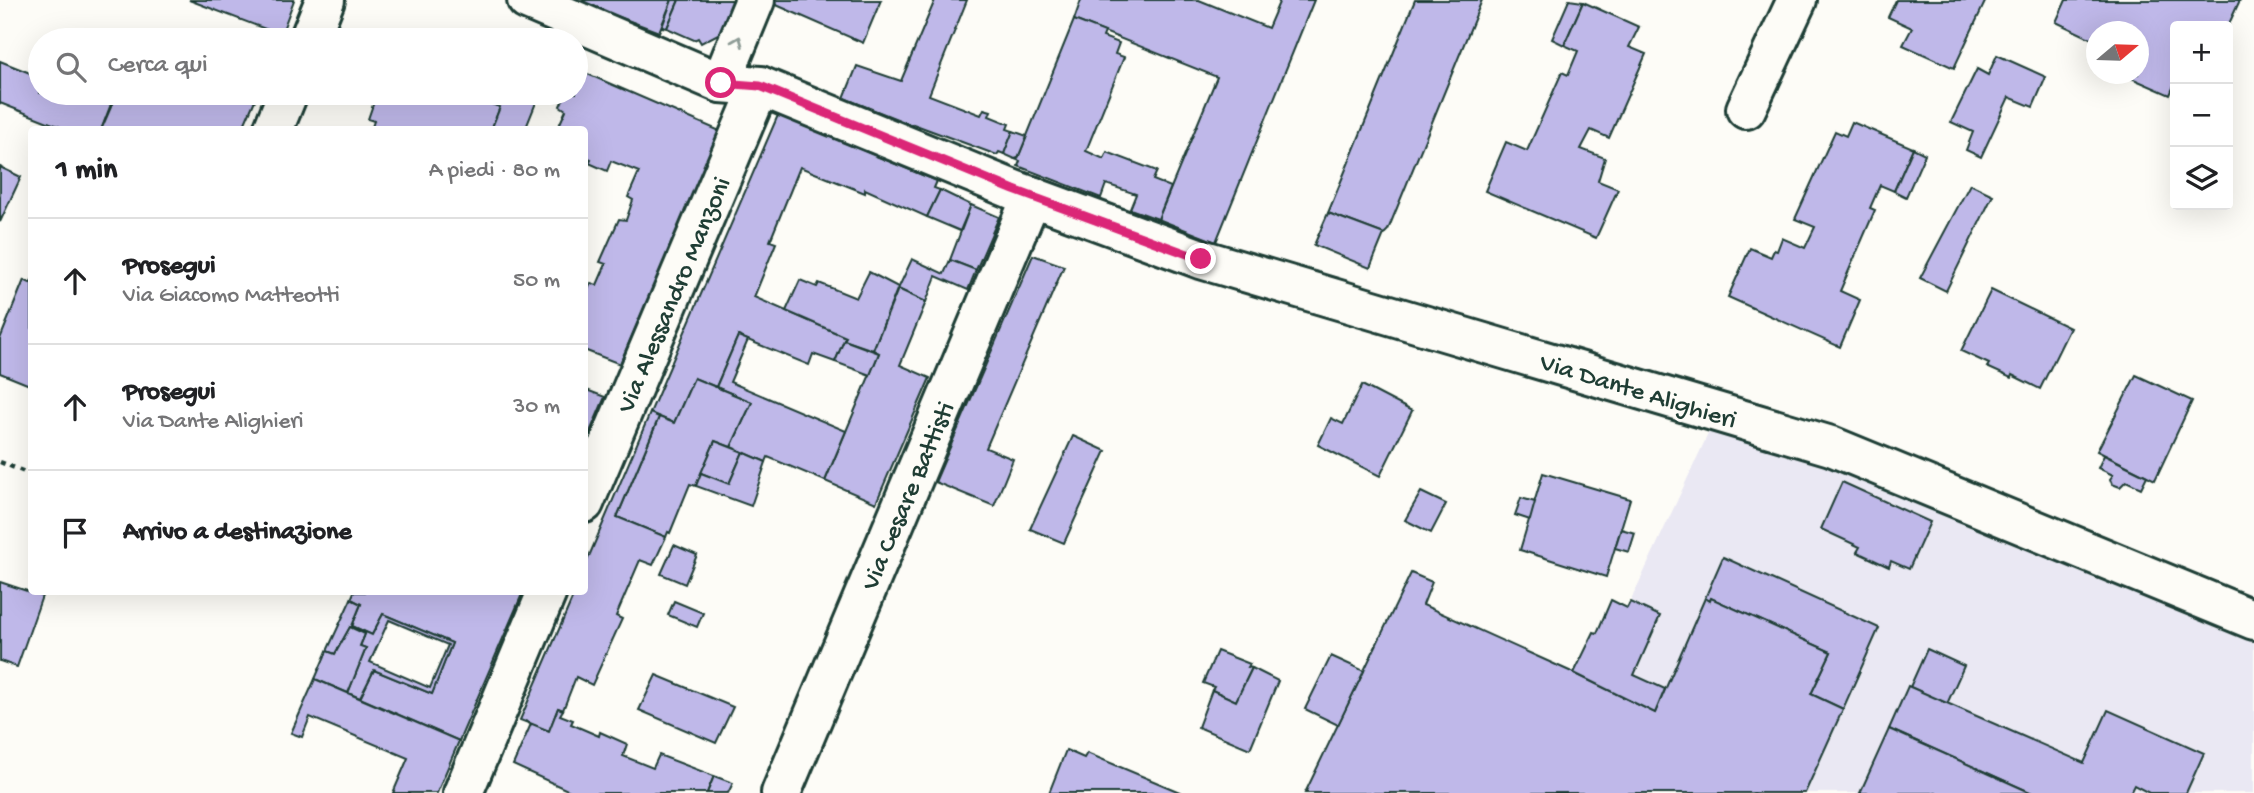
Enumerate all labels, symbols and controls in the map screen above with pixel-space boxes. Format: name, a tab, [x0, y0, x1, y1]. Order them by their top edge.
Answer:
north arrow	[2086, 21, 2149, 84]
map controls	[2170, 21, 2233, 210]
button: +	[2170, 21, 2233, 84]
search box	[28, 28, 588, 105]
one-way arrow	[730, 36, 744, 49]
icon: search	[52, 48, 90, 86]
text: Cerca qui	[108, 51, 208, 82]
route start	[705, 67, 736, 98]
button: −	[2170, 84, 2233, 147]
button: layers	[2170, 147, 2233, 210]
text: 1 min	[56, 154, 117, 189]
text: A piedi · 80 m	[429, 158, 560, 185]
street label: Via Alessandro Manzoni	[612, 173, 740, 419]
route end	[1185, 243, 1216, 274]
text: Prosegui	[123, 252, 216, 283]
icon: ahead	[56, 262, 94, 300]
text: 50 m	[513, 268, 560, 295]
text: Via Giacomo Matteotti	[123, 283, 340, 310]
street label: Via Dante Alighieri	[1535, 348, 1740, 438]
text: Prosegui	[123, 378, 216, 409]
icon: ahead	[56, 388, 94, 426]
text: 30 m	[513, 394, 560, 421]
street label: Via Cesare Battisti	[856, 398, 964, 596]
text: Via Dante Alighieri	[123, 409, 303, 436]
icon: arrive	[56, 514, 94, 552]
text: Arrivo a destinazione	[123, 518, 352, 549]

